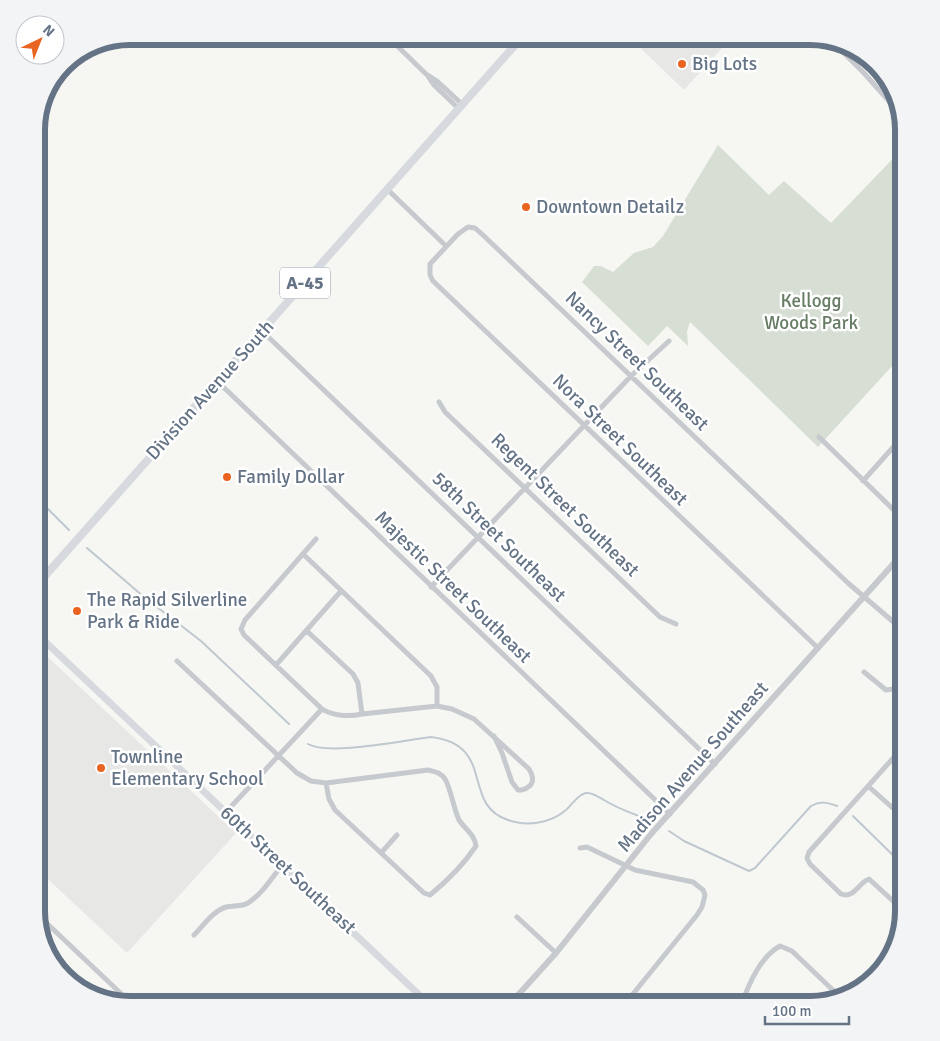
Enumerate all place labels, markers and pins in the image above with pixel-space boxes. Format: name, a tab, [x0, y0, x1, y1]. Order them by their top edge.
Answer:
place label: Big Lots	[692, 52, 757, 76]
marker: Big Lots	[676, 58, 688, 70]
place label: Downtown Detailz	[536, 195, 684, 219]
marker: Downtown Detailz	[520, 201, 532, 213]
place label: Family Dollar	[237, 465, 344, 489]
marker: Family Dollar	[221, 471, 233, 483]
place label: The Rapid Silverline Park & Ride	[87, 588, 247, 634]
marker: The Rapid Silverline Park & Ride	[71, 605, 83, 617]
place label: Townline Elementary School	[111, 745, 264, 791]
marker: Townline Elementary School	[95, 762, 107, 774]

